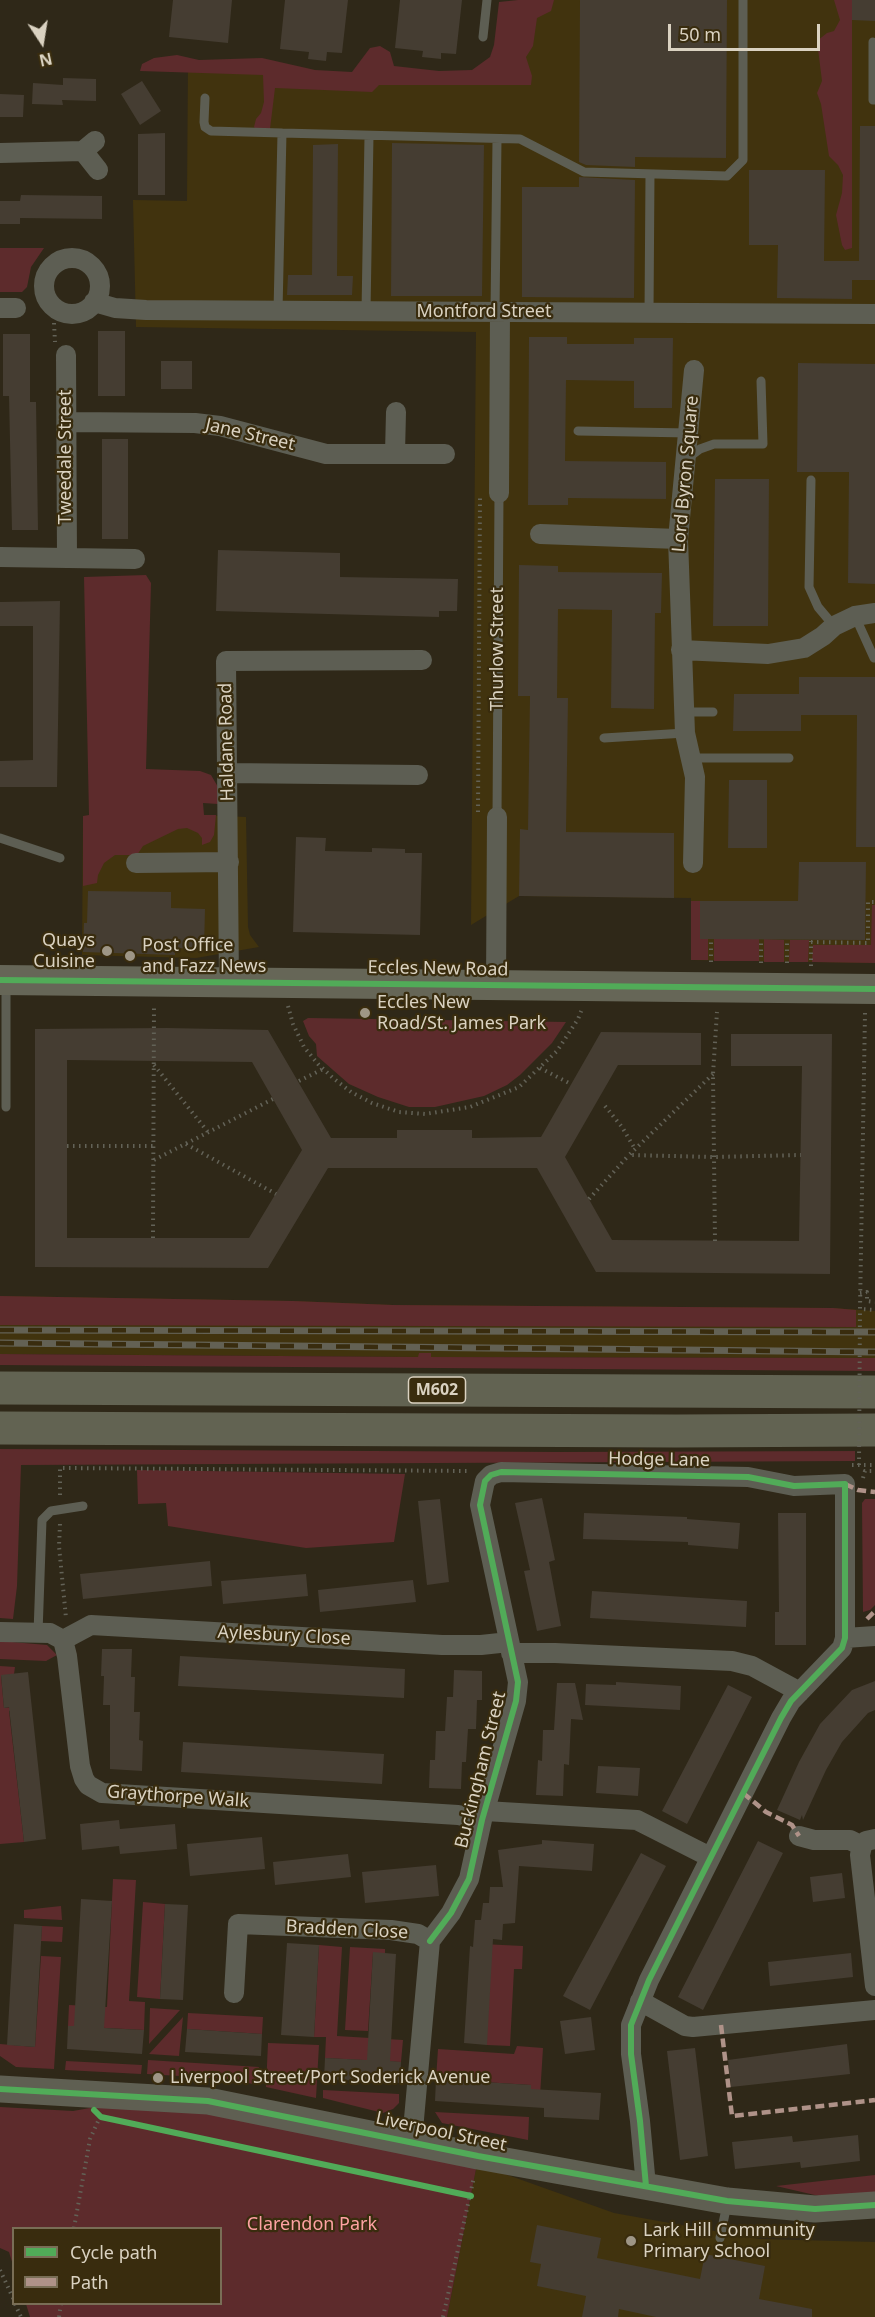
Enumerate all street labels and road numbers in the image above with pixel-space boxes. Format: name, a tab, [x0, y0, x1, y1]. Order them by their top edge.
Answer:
street label: Montford Street	[417, 301, 551, 323]
street label: Tweedale Street	[55, 390, 77, 524]
street label: Lord Byron Square	[668, 395, 704, 553]
street label: Jane Street	[203, 414, 297, 456]
street label: Thurlow Street	[487, 587, 509, 711]
street label: Haldane Road	[215, 683, 239, 801]
street label: Eccles New Road	[367, 957, 509, 981]
road number: M602	[408, 1377, 466, 1403]
street label: Hodge Lane	[608, 1448, 710, 1472]
street label: Aylesbury Close	[217, 1622, 351, 1650]
street label: Buckingham Street	[451, 1689, 511, 1851]
street label: Graythorpe Walk	[106, 1781, 250, 1813]
street label: Bradden Close	[285, 1916, 409, 1944]
street label: Liverpool Street	[374, 2108, 508, 2156]

